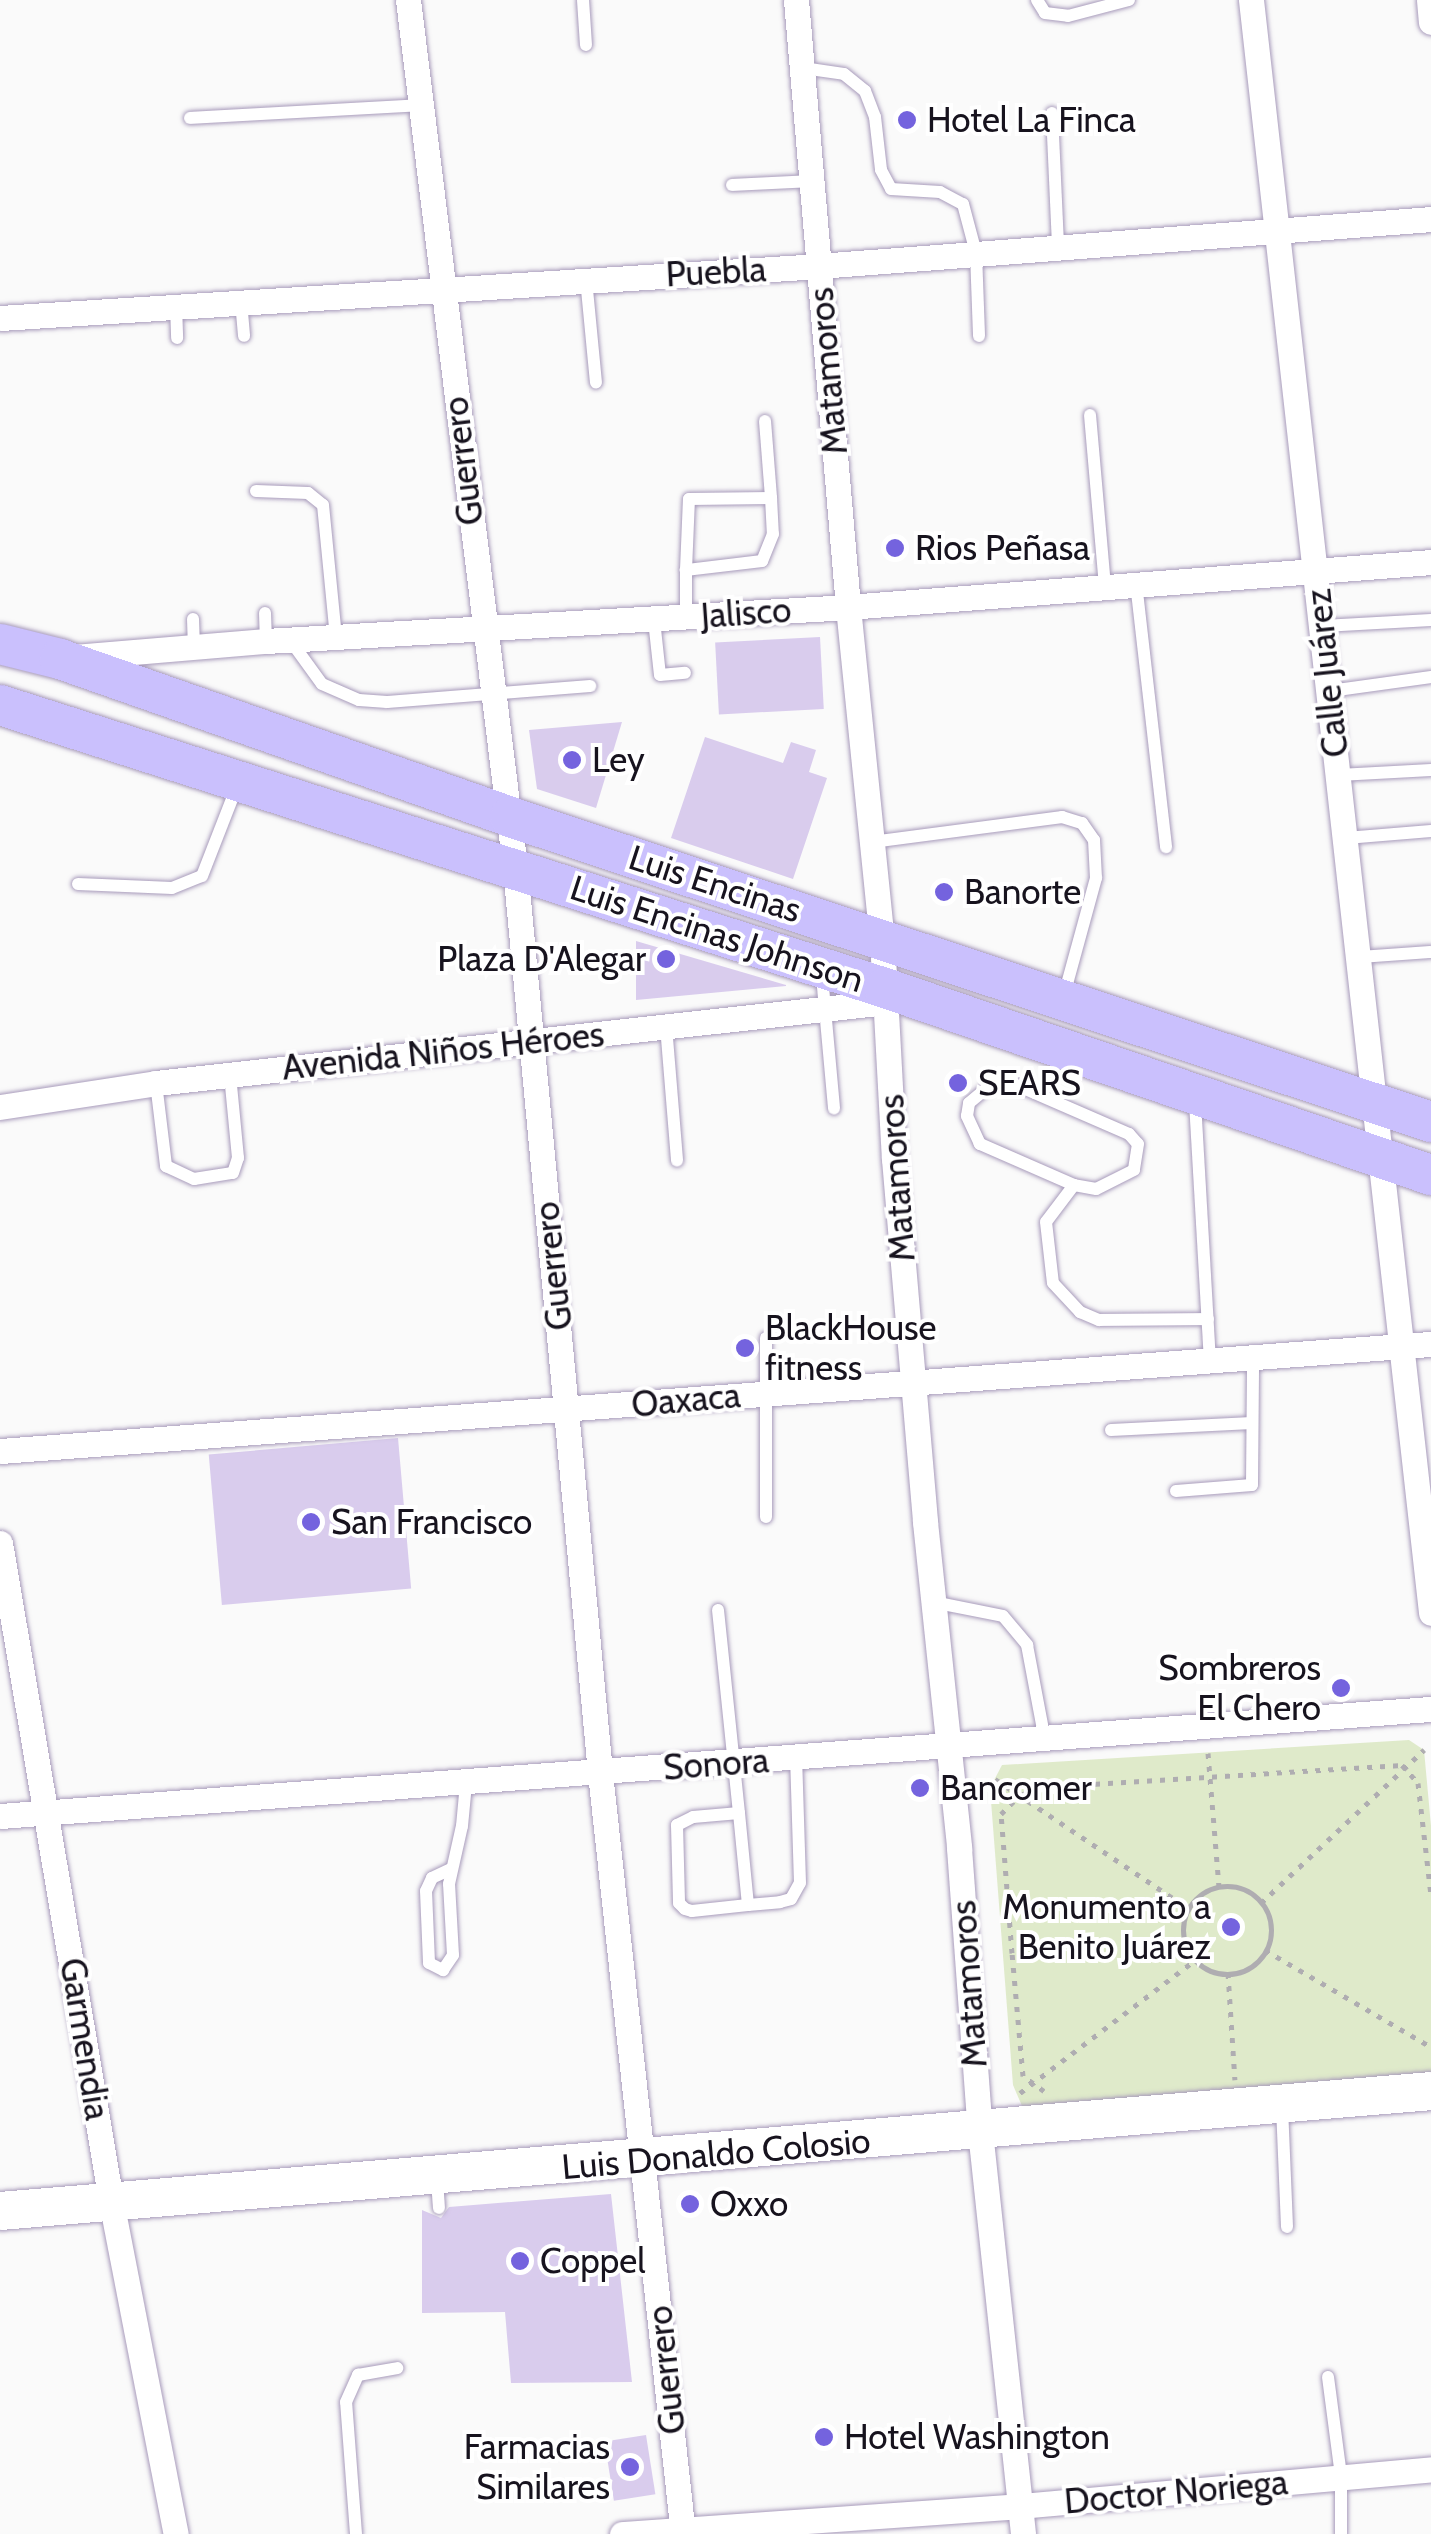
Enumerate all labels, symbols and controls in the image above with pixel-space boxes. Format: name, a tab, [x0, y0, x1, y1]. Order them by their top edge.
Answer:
place label: Hotel La Finca	[927, 99, 1136, 141]
marker: Hotel La Finca	[896, 109, 918, 131]
street label: Puebla	[665, 248, 767, 296]
street label: Matamoros	[800, 286, 856, 456]
street label: Guerrero	[434, 394, 492, 528]
place label: Rios Peñasa	[915, 527, 1090, 569]
marker: Rios Peñasa	[884, 537, 906, 559]
street label: Calle Juárez	[1297, 587, 1357, 759]
street label: Jalisco	[699, 589, 793, 637]
place label: Ley	[592, 739, 645, 781]
marker: Ley	[561, 749, 583, 771]
street label: Luis Encinas	[624, 836, 806, 932]
street label: Luis Encinas Johnson	[565, 867, 869, 1001]
place label: Banorte	[964, 871, 1081, 913]
marker: Banorte	[933, 881, 955, 903]
place label: Plaza D'Alegar	[437, 938, 646, 980]
marker: Plaza D'Alegar	[655, 948, 677, 970]
street label: Avenida Niños Héroes	[280, 1013, 606, 1089]
place label: SEARS	[978, 1062, 1081, 1104]
marker: SEARS	[947, 1072, 969, 1094]
street label: Matamoros	[870, 1093, 924, 1263]
street label: Guerrero	[525, 1200, 581, 1332]
place label: BlackHouse fitness	[765, 1307, 937, 1389]
marker: BlackHouse fitness	[734, 1337, 756, 1359]
street label: Oaxaca	[630, 1374, 742, 1426]
place label: San Francisco	[331, 1501, 532, 1543]
marker: San Francisco	[300, 1511, 322, 1533]
place label: Sombreros El Chero	[1158, 1647, 1321, 1729]
marker: Sombreros El Chero	[1330, 1677, 1352, 1699]
street label: Sonora	[662, 1739, 770, 1789]
place label: Bancomer	[940, 1767, 1092, 1809]
marker: Bancomer	[909, 1777, 931, 1799]
place label: Monumento a Benito Juárez	[1002, 1886, 1211, 1968]
street label: Matamoros	[942, 1899, 996, 2069]
marker: Monumento a Benito Juárez	[1220, 1916, 1242, 1938]
street label: Garmendia	[51, 1955, 119, 2123]
street label: Luis Donaldo Colosio	[560, 2120, 872, 2188]
place label: Oxxo	[710, 2183, 788, 2225]
marker: Oxxo	[679, 2193, 701, 2215]
place label: Coppel	[540, 2240, 645, 2282]
marker: Coppel	[509, 2250, 531, 2272]
street label: Guerrero	[638, 2304, 694, 2436]
place label: Hotel Washington	[844, 2416, 1110, 2458]
place label: Farmacias Similares	[464, 2426, 610, 2508]
marker: Hotel Washington	[813, 2426, 835, 2448]
marker: Farmacias Similares	[619, 2456, 641, 2478]
street label: Doctor Noriega	[1062, 2461, 1290, 2523]

